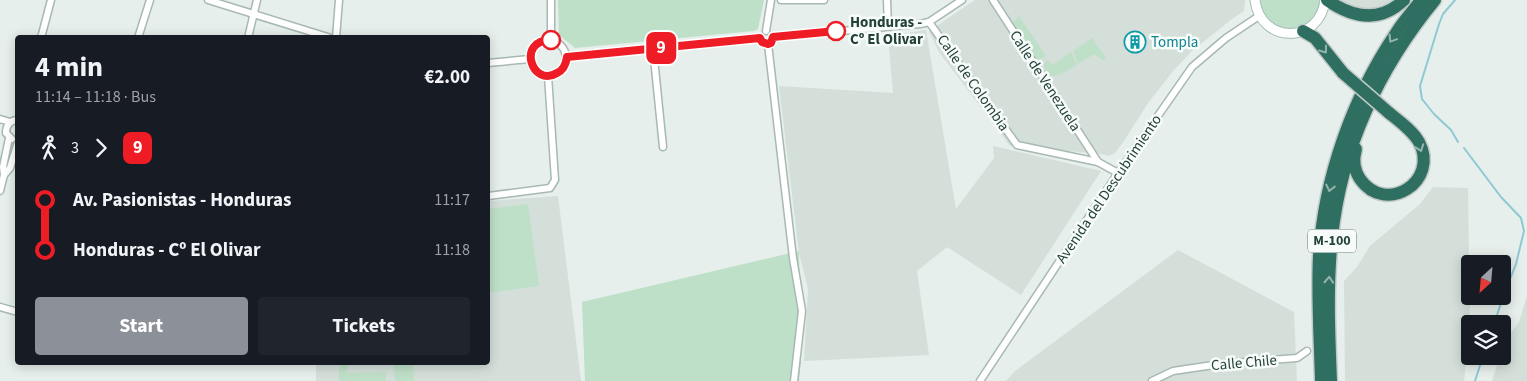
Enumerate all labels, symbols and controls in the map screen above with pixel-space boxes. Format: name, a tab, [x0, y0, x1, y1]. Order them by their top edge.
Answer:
place label: Honduras - Cº El Olivar	[850, 12, 923, 50]
marker: Honduras - Cº El Olivar	[826, 21, 846, 41]
street label: Calle de Venezuela	[1004, 26, 1086, 136]
unlabelled marker	[541, 30, 561, 50]
street label: Calle de Colombia	[932, 30, 1014, 136]
building icon: Tompla	[1123, 30, 1147, 54]
line badge: 9	[645, 32, 677, 64]
place label: Tompla	[1151, 32, 1198, 53]
one-way arrow	[1388, 34, 1398, 43]
text: 9	[656, 35, 666, 60]
one-way arrow	[1319, 44, 1327, 53]
text: 4 min	[35, 47, 103, 87]
text: €2.00	[424, 64, 470, 91]
text: 11:14 – 11:18 · Bus	[35, 86, 156, 108]
street label: Avenida del Descubrimiento	[1051, 110, 1167, 268]
icon: walk	[35, 134, 63, 162]
icon: forward	[87, 134, 115, 162]
text: 9	[133, 135, 142, 160]
text: 3	[71, 137, 79, 159]
one-way arrow	[1414, 143, 1424, 152]
one-way arrow	[1325, 184, 1336, 193]
text: Av. Pasionistas - Honduras	[73, 187, 292, 214]
text: 11:17	[434, 189, 470, 211]
road number: M-100	[1308, 230, 1356, 252]
text: Honduras - Cº El Olivar	[73, 237, 261, 264]
text: 11:18	[434, 239, 470, 261]
north arrow	[1461, 255, 1511, 305]
map controls	[1461, 255, 1511, 365]
one-way arrow	[1324, 276, 1335, 284]
button: Start	[35, 297, 248, 355]
button: Tickets	[258, 297, 470, 355]
button: layers	[1461, 315, 1511, 365]
street label: Calle Chile	[1210, 350, 1278, 376]

